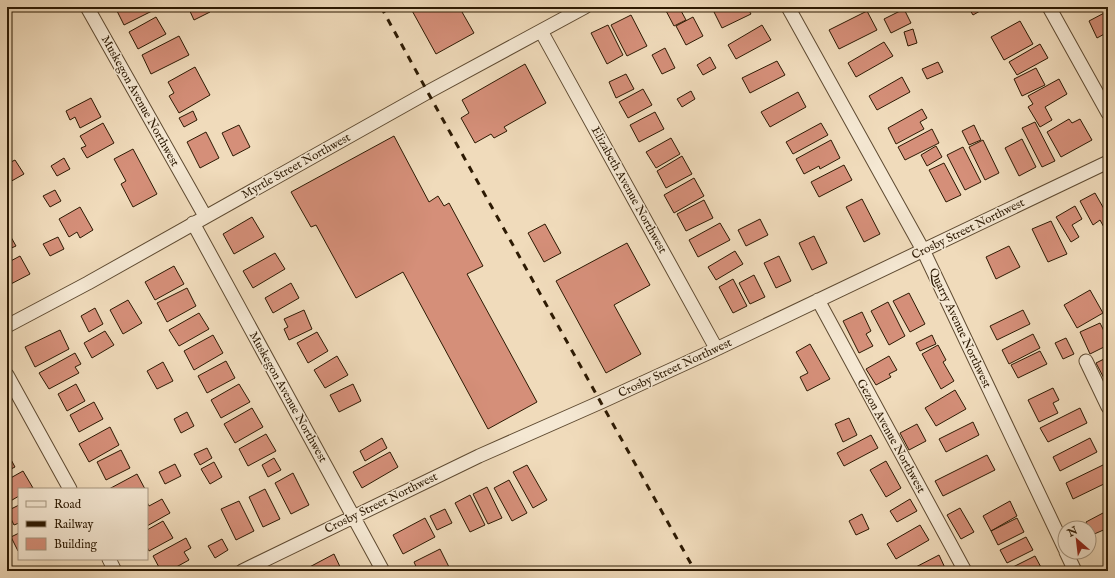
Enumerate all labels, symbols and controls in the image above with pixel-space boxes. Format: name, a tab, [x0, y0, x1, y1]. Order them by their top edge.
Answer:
street label: Muskegon Avenue Northwest	[98, 33, 182, 169]
street label: Elizabeth Avenue Northwest	[588, 124, 670, 256]
street label: Myrtle Street Northwest	[239, 130, 353, 202]
street label: Crosby Street Northwest	[909, 195, 1027, 263]
street label: Quarry Avenue Northwest	[926, 266, 994, 390]
street label: Muskegon Avenue Northwest	[246, 329, 330, 465]
street label: Crosby Street Northwest	[616, 335, 734, 401]
street label: Gezon Avenue Northwest	[853, 376, 929, 496]
street label: Crosby Street Northwest	[322, 469, 440, 537]
legend	[18, 488, 148, 560]
text: Road	[54, 497, 82, 512]
text: Railway	[54, 517, 93, 532]
north arrow	[1057, 520, 1097, 560]
text: N	[1064, 523, 1081, 541]
text: Building	[54, 537, 98, 552]

